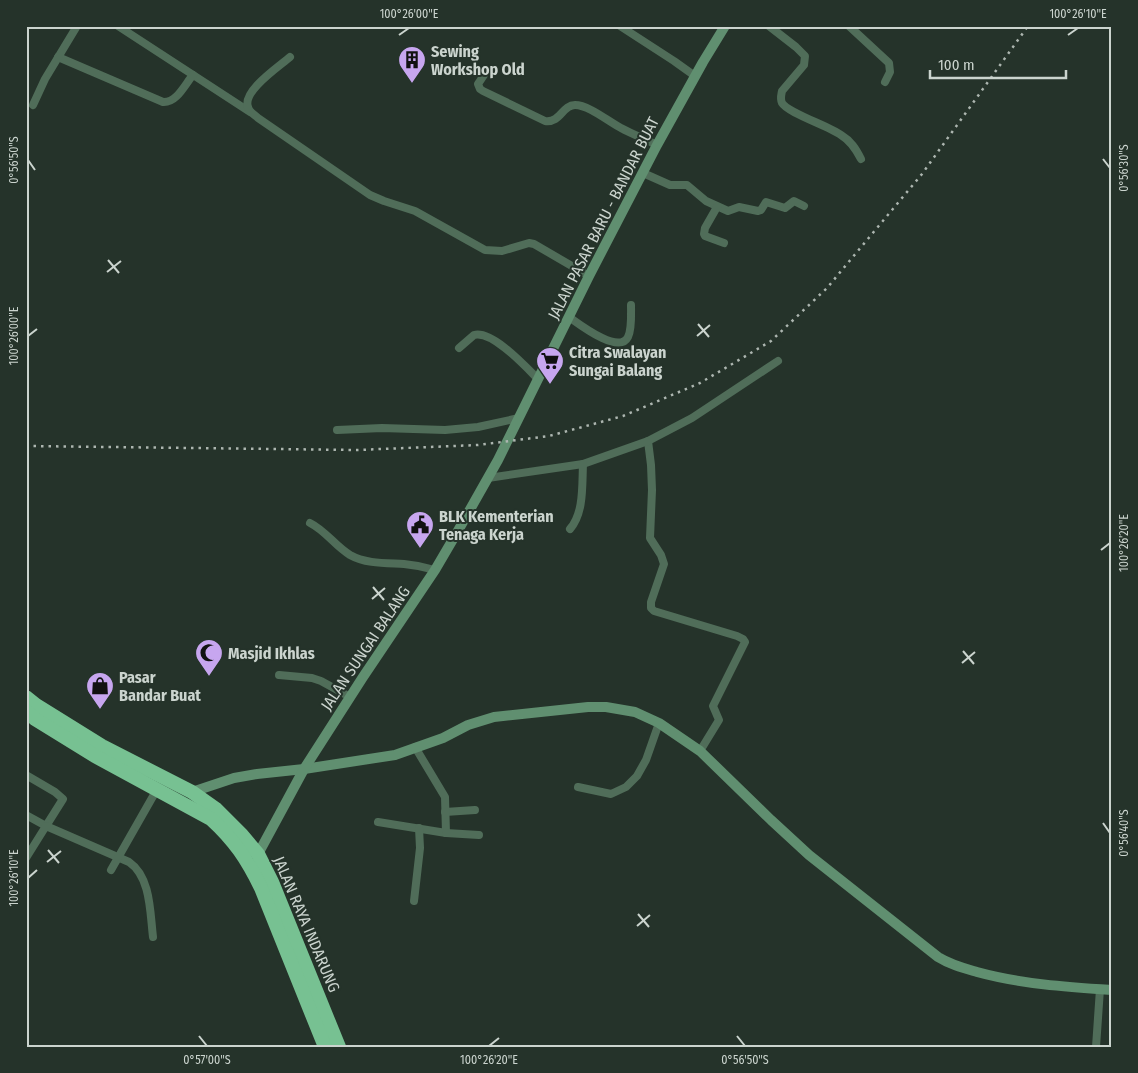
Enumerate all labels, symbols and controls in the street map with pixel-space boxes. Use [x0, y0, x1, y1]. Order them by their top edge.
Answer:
text: 100°26'00"E [380, 7, 439, 21]
text: 100°26'10"E [1049, 7, 1107, 21]
place label: Sewing Workshop Old [431, 42, 525, 79]
building icon: Sewing Workshop Old [397, 45, 427, 84]
scale bar [930, 48, 1067, 80]
text: 100 m [938, 56, 975, 74]
street label: JALAN PASAR BARU - BANDAR BUAT [544, 113, 663, 323]
text: 0°56'50"S [7, 136, 21, 184]
text: 0°56'30"S [1117, 144, 1131, 192]
text: 100°26'00"E [7, 306, 21, 365]
place label: Citra Swalayan Sungai Balang [569, 343, 666, 380]
supermarket icon: Citra Swalayan Sungai Balang [535, 346, 565, 385]
place label: BLK Kementerian Tenaga Kerja [439, 507, 554, 544]
public building icon: BLK Kementerian Tenaga Kerja [405, 510, 435, 549]
text: 100°26'20"E [1117, 514, 1131, 572]
street label: JALAN SUNGAI BALANG [317, 583, 414, 714]
mosque icon: Masjid Ikhlas [194, 638, 224, 677]
place label: Masjid Ikhlas [228, 644, 315, 663]
place label: Pasar Bandar Buat [119, 668, 201, 705]
shop icon: Pasar Bandar Buat [85, 671, 115, 710]
text: 0°56'40"S [1117, 809, 1131, 857]
text: 100°26'10"E [7, 849, 21, 907]
street label: JALAN RAYA INDARUNG [269, 853, 344, 995]
text: 0°57'00"S [183, 1053, 231, 1067]
text: 100°26'20"E [460, 1053, 518, 1067]
text: 0°56'50"S [721, 1053, 769, 1067]

